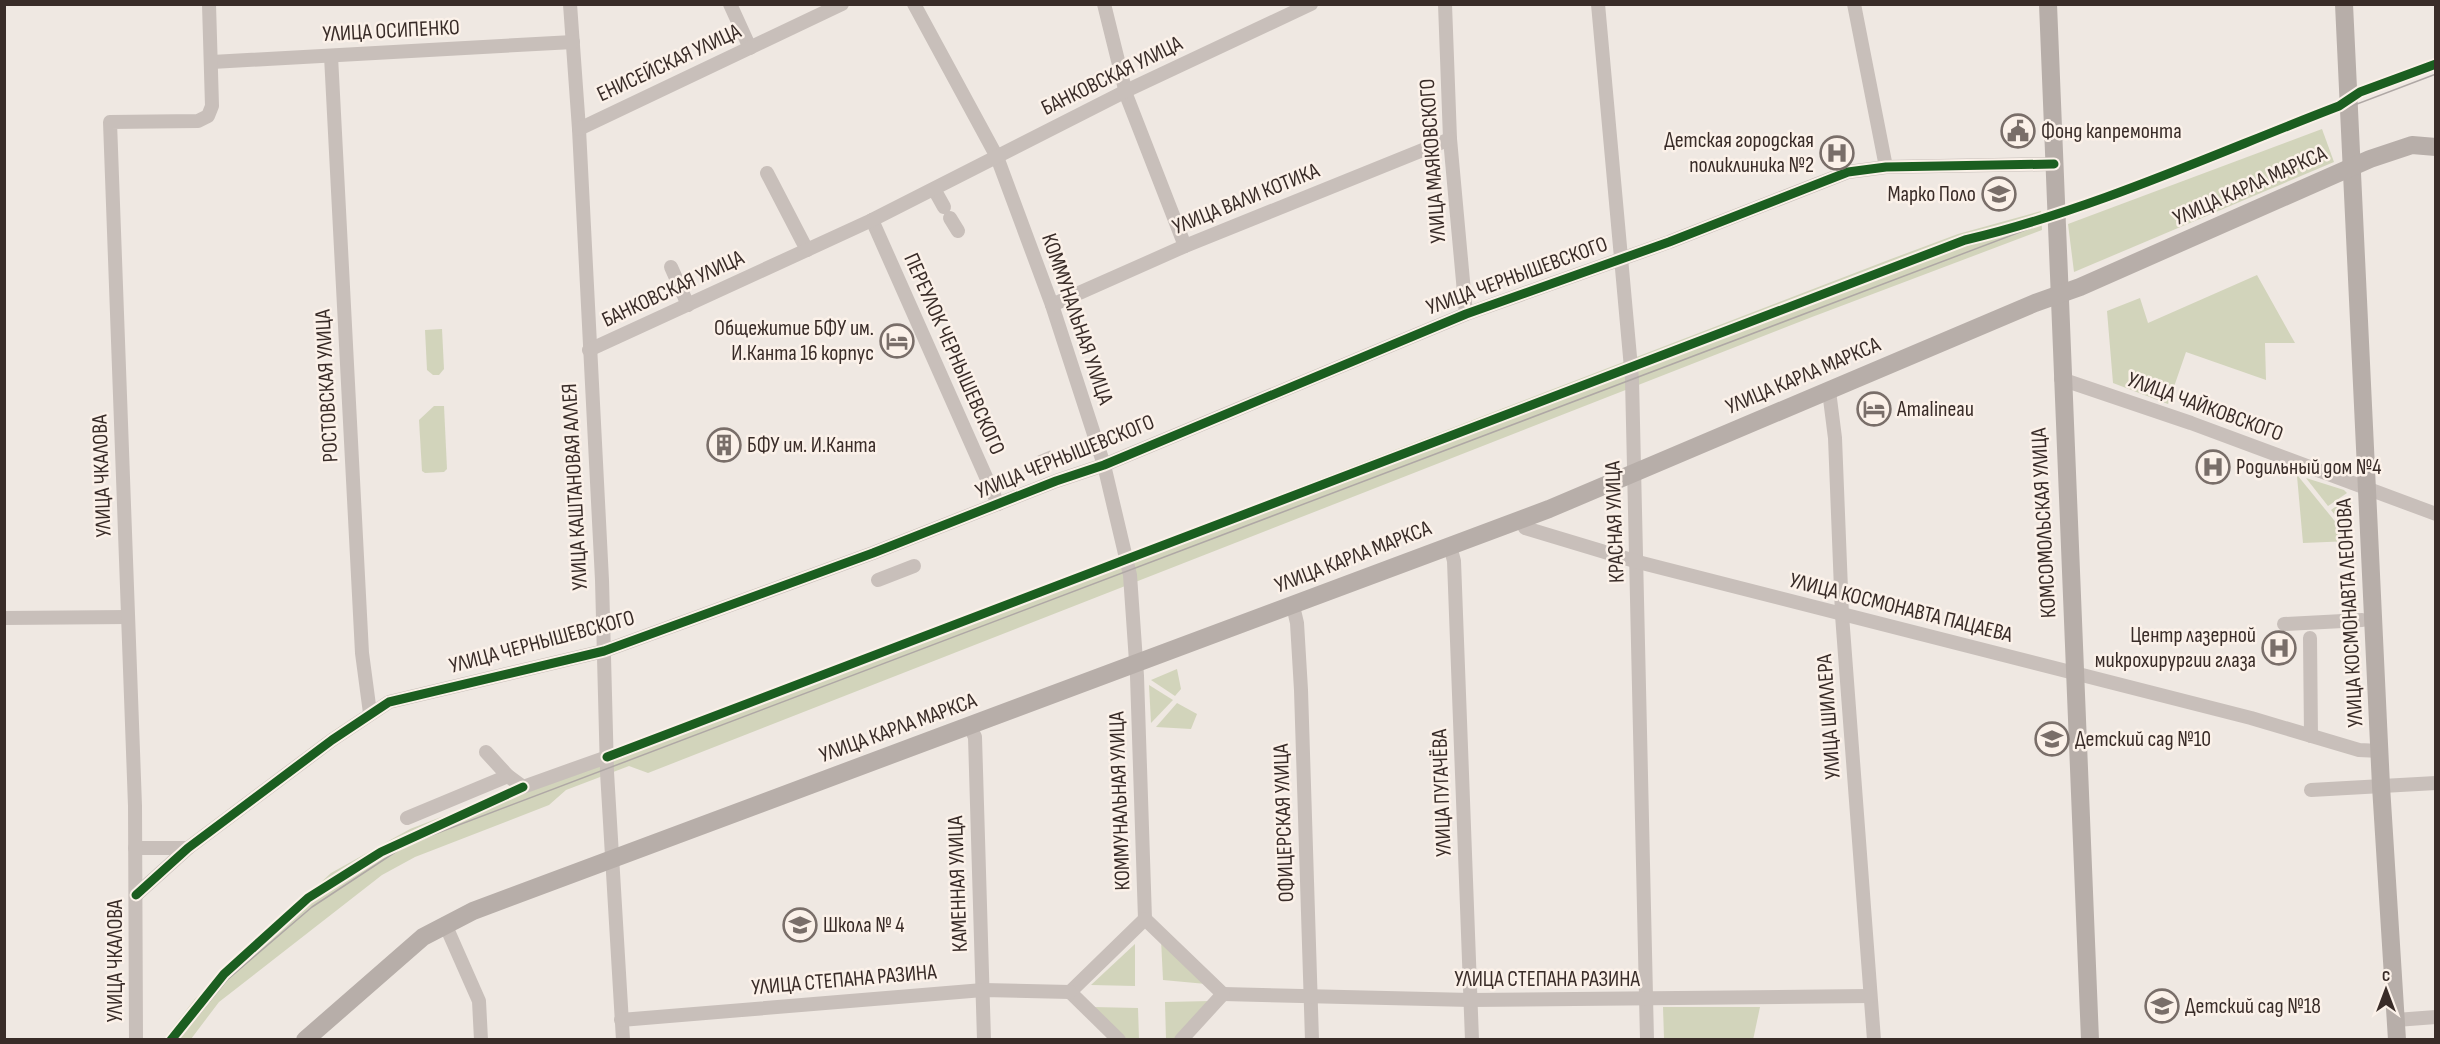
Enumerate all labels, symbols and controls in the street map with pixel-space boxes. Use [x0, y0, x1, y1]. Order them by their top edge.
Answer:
street label: УЛИЦА ОСИПЕНКО [322, 14, 460, 48]
street label: ЕНИСЕЙСКАЯ УЛИЦА [593, 18, 746, 108]
street label: БАНКОВСКАЯ УЛИЦА [1037, 30, 1187, 122]
street label: УЛИЦА МАЯКОВСКОГО [1414, 78, 1452, 244]
public building icon: Фонд капремонта [2000, 113, 2036, 149]
place label: Фонд капремонта [2041, 118, 2182, 145]
place label: Детская городская поликлиника №2 [1664, 127, 1814, 179]
hospital icon: Детская городская поликлиника №2 [1819, 135, 1855, 171]
street label: УЛИЦА КАРЛА МАРКСА [2169, 140, 2332, 232]
street label: УЛИЦА ВАЛИ КОТИКА [1169, 157, 1324, 241]
school or university icon: Марко Поло [1981, 176, 2017, 212]
place label: Марко Поло [1887, 181, 1976, 208]
street label: КОММУНАЛЬНАЯ УЛИЦА [1035, 230, 1119, 409]
street label: УЛИЦА ЧЕРНЫШЕВСКОГО [1423, 231, 1611, 321]
street label: БАНКОВСКАЯ УЛИЦА [598, 244, 749, 334]
street label: ПЕРЕУЛОК ЧЕРНЫШЕВСКОГО [897, 249, 1011, 459]
street label: РОСТОВСКАЯ УЛИЦА [309, 308, 344, 463]
place label: Общежитие БФУ им. И.Канта 16 корпус [714, 315, 874, 367]
hotel icon: Общежитие БФУ им. И.Канта 16 корпус [879, 323, 915, 359]
street label: УЛИЦА КАРЛА МАРКСА [1722, 331, 1885, 421]
street label: УЛИЦА ЧАЙКОВСКОГО [2123, 366, 2287, 448]
street label: УЛИЦА КАШТАНОВАЯ АЛЛЕЯ [556, 383, 594, 591]
hotel icon: Amalineau [1856, 391, 1892, 427]
place label: Amalineau [1896, 396, 1974, 423]
street label: УЛИЦА ЧЕРНЫШЕВСКОГО [972, 409, 1158, 505]
street label: УЛИЦА ЧКАЛОВА [86, 414, 118, 538]
building icon: БФУ им. И.Канта [706, 427, 742, 463]
street label: КОМСОМОЛЬСКАЯ УЛИЦА [2026, 427, 2062, 619]
place label: БФУ им. И.Канта [747, 432, 876, 459]
hospital icon: Родильный дом №4 [2195, 449, 2231, 485]
place label: Родильный дом №4 [2236, 454, 2382, 481]
street label: КРАСНАЯ УЛИЦА [1599, 460, 1631, 584]
street label: УЛИЦА КОСМОНАВТА ЛЕОНОВА [2330, 497, 2369, 728]
street label: УЛИЦА КАРЛА МАРКСА [1271, 515, 1436, 599]
street label: УЛИЦА КОСМОНАВТА ПАЦАЕВА [1787, 567, 2016, 649]
street label: УЛИЦА ЧЕРНЫШЕВСКОГО [446, 604, 638, 680]
place label: Центр лазерной микрохирургии глаза [2095, 622, 2256, 674]
hospital icon: Центр лазерной микрохирургии глаза [2261, 630, 2297, 666]
street label: УЛИЦА ШИЛЛЕРА [1811, 653, 1847, 781]
street label: УЛИЦА КАРЛА МАРКСА [816, 687, 981, 769]
street label: КОММУНАЛЬНАЯ УЛИЦА [1103, 710, 1137, 891]
school or university icon: Детский сад №10 [2034, 721, 2070, 757]
place label: Детский сад №10 [2075, 726, 2211, 753]
street label: УЛИЦА ПУГАЧЁВА [1426, 728, 1458, 857]
street label: ОФИЦЕРСКАЯ УЛИЦА [1268, 743, 1300, 903]
street label: КАМЕННАЯ УЛИЦА [942, 815, 974, 953]
street label: УЛИЦА ЧКАЛОВА [102, 899, 129, 1022]
school or university icon: Школа № 4 [782, 907, 818, 943]
place label: Школа № 4 [823, 912, 905, 939]
street label: УЛИЦА СТЕПАНА РАЗИНА [750, 958, 938, 1002]
north arrow [2356, 960, 2416, 1020]
street label: УЛИЦА СТЕПАНА РАЗИНА [1454, 966, 1640, 993]
text: С [2382, 967, 2390, 986]
school or university icon: Детский сад №18 [2144, 988, 2180, 1024]
place label: Детский сад №18 [2185, 993, 2321, 1020]

